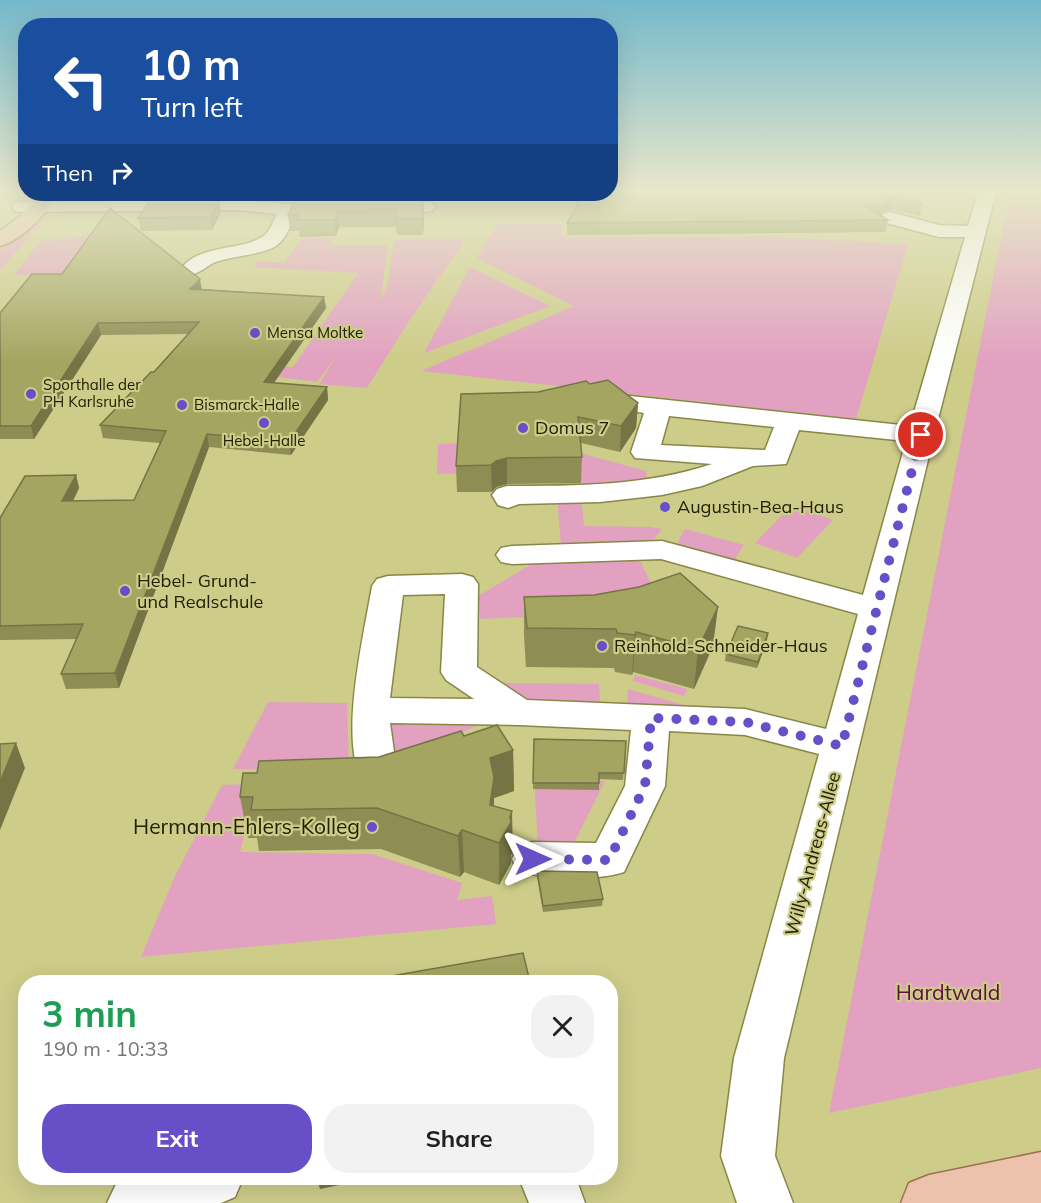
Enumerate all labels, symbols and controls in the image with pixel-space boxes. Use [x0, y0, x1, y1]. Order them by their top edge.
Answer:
text: 10 m [141, 38, 241, 91]
icon: left [42, 42, 120, 120]
text: Turn left [141, 90, 243, 124]
icon: right [105, 156, 138, 189]
text: Then [42, 159, 93, 187]
place label: Mensa Moltke [267, 323, 363, 342]
marker: Mensa Moltke [248, 326, 262, 340]
place label: Sporthalle der PH Karlsruhe [43, 375, 141, 411]
marker: Sporthalle der PH Karlsruhe [24, 387, 38, 401]
place label: Bismarck-Halle [194, 395, 300, 414]
marker: Bismarck-Halle [175, 398, 189, 412]
pin [895, 409, 946, 460]
marker: Hebel-Halle [257, 416, 271, 430]
place label: Domus 7 [535, 416, 609, 439]
icon: arrive [904, 418, 937, 451]
marker: Domus 7 [516, 421, 530, 435]
place label: Hebel-Halle [223, 431, 305, 450]
place label: Augustin-Bea-Haus [677, 495, 844, 518]
marker: Augustin-Bea-Haus [658, 500, 672, 514]
place label: Hebel- Grund- und Realschule [137, 569, 263, 613]
marker: Hebel- Grund- und Realschule [118, 584, 132, 598]
place label: Reinhold-Schneider-Haus [614, 634, 828, 657]
marker: Reinhold-Schneider-Haus [595, 639, 609, 653]
street label: Willy-Andreas-Allee [780, 769, 845, 938]
place label: Hermann-Ehlers-Kolleg [133, 813, 360, 839]
marker: Hermann-Ehlers-Kolleg [365, 820, 379, 834]
position arrow [501, 827, 565, 891]
park label: Hardtwald [896, 979, 1000, 1005]
text: 3 min [42, 991, 137, 1036]
button: close [531, 995, 594, 1058]
text: 190 m · 10:33 [42, 1036, 168, 1061]
button: Exit [42, 1104, 312, 1173]
button: Share [324, 1104, 594, 1173]

